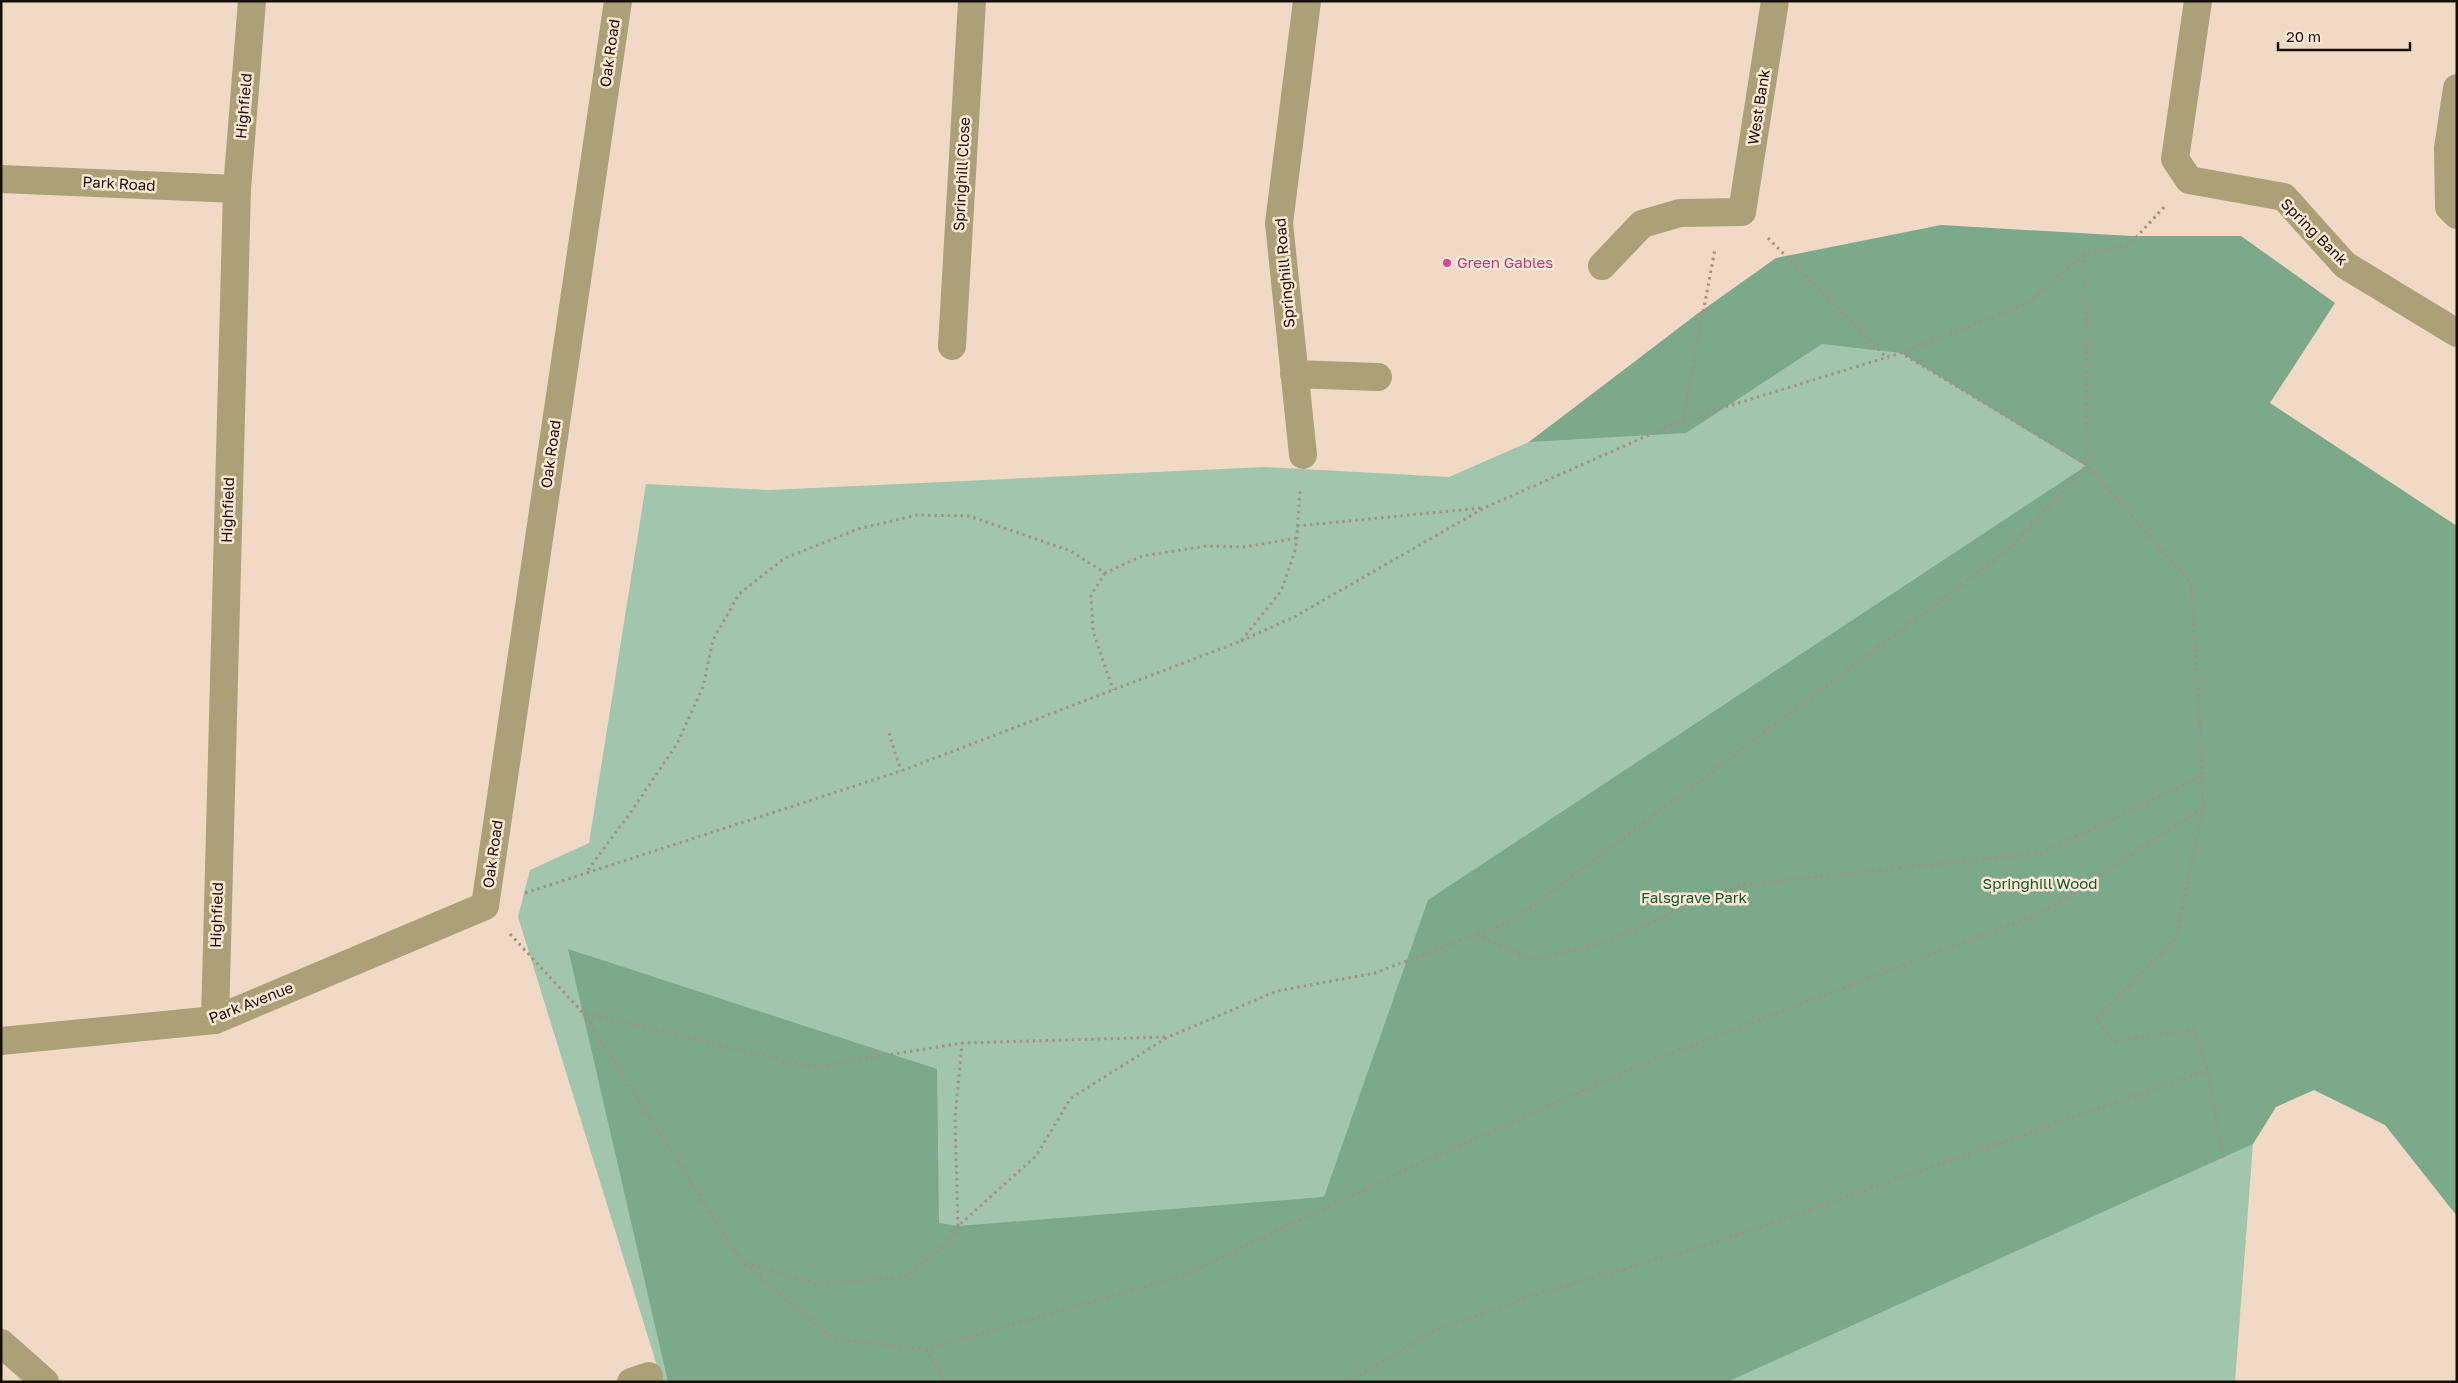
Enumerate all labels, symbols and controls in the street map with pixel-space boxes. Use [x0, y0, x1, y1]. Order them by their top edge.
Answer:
street label: Oak Road [595, 18, 623, 88]
scale bar [2278, 20, 2410, 52]
text: 20 m [2286, 27, 2321, 45]
street label: West Bank [1743, 67, 1773, 146]
street label: Highfield [231, 72, 255, 140]
street label: Springhill Close [949, 116, 973, 231]
street label: Park Road [82, 172, 156, 194]
street label: Spring Bank [2278, 194, 2352, 269]
street label: Springhill Road [1270, 217, 1298, 329]
place label: Green Gables [1457, 253, 1553, 271]
marker: Green Gables [1441, 257, 1453, 269]
street label: Oak Road [536, 419, 564, 489]
street label: Highfield [217, 477, 237, 543]
street label: Oak Road [478, 819, 506, 889]
park label: Springhill Wood [1983, 874, 2097, 892]
street label: Highfield [206, 882, 226, 948]
park label: Falsgrave Park [1641, 888, 1748, 906]
street label: Park Avenue [206, 978, 296, 1026]

